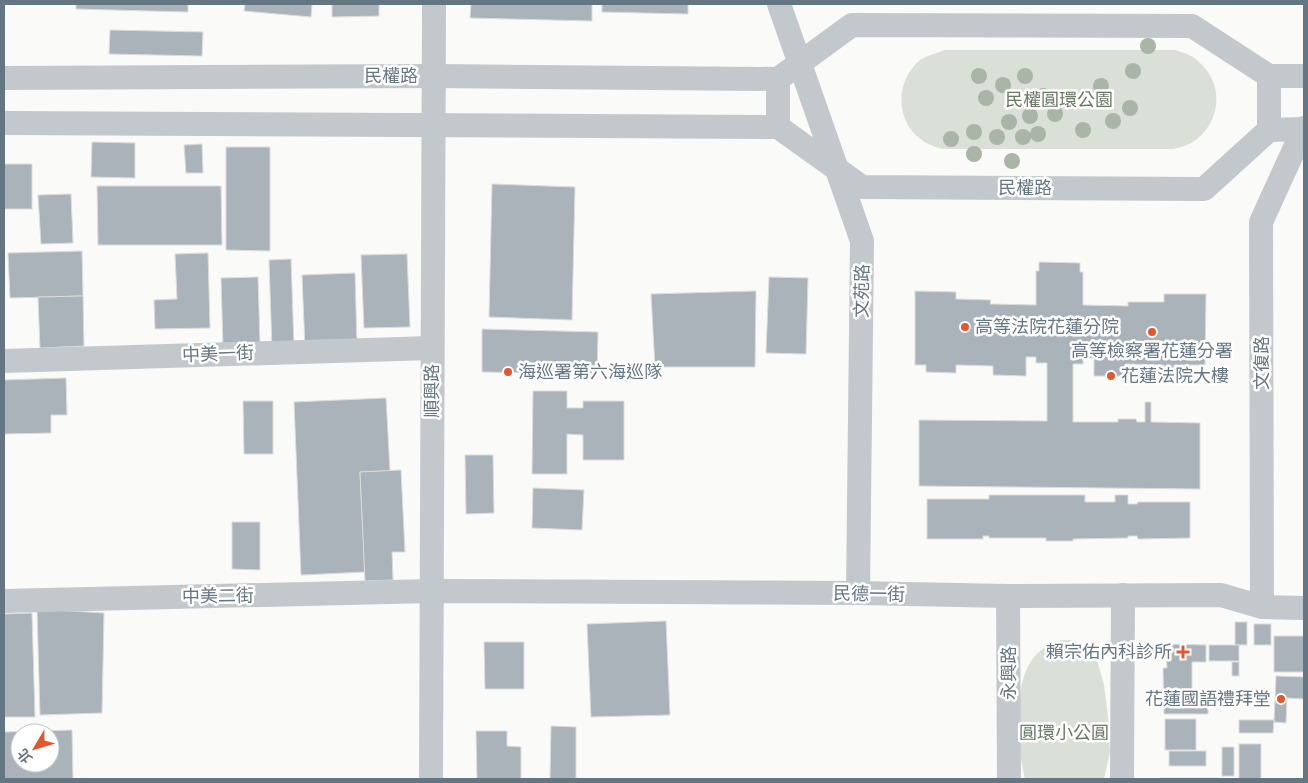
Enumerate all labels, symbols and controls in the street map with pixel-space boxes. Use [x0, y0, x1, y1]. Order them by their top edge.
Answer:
street label: 民權路 [364, 63, 418, 88]
park label: 民權圓環公園 [1005, 87, 1113, 112]
street label: 民權路 [998, 175, 1052, 200]
street label: 文苑路 [849, 264, 874, 318]
place label: 高等法院花蓮分院 [975, 314, 1119, 339]
marker: 高等法院花蓮分院 [959, 321, 971, 333]
marker: 高等檢察署花蓮分署 [1146, 326, 1158, 338]
street label: 文復路 [1249, 336, 1274, 390]
place label: 高等檢察署花蓮分署 [1071, 338, 1233, 363]
street label: 中美一街 [182, 340, 254, 367]
place label: 海巡署第六海巡隊 [518, 359, 662, 384]
place label: 花蓮法院大樓 [1121, 363, 1229, 388]
street label: 順興路 [419, 364, 444, 418]
marker: 海巡署第六海巡隊 [502, 366, 514, 378]
marker: 花蓮法院大樓 [1105, 370, 1117, 382]
street label: 民德一街 [833, 580, 905, 607]
street label: 中美二街 [182, 582, 254, 609]
place label: 賴宗佑內科診所 [1046, 639, 1172, 664]
marker: 賴宗佑內科診所 [1176, 645, 1190, 659]
street label: 永興路 [996, 646, 1021, 700]
place label: 花蓮國語禮拜堂 [1145, 686, 1271, 711]
marker: 花蓮國語禮拜堂 [1275, 693, 1287, 705]
park label: 圓環小公圓 [1019, 720, 1109, 745]
north arrow [10, 723, 60, 773]
text: 北 [13, 744, 37, 768]

